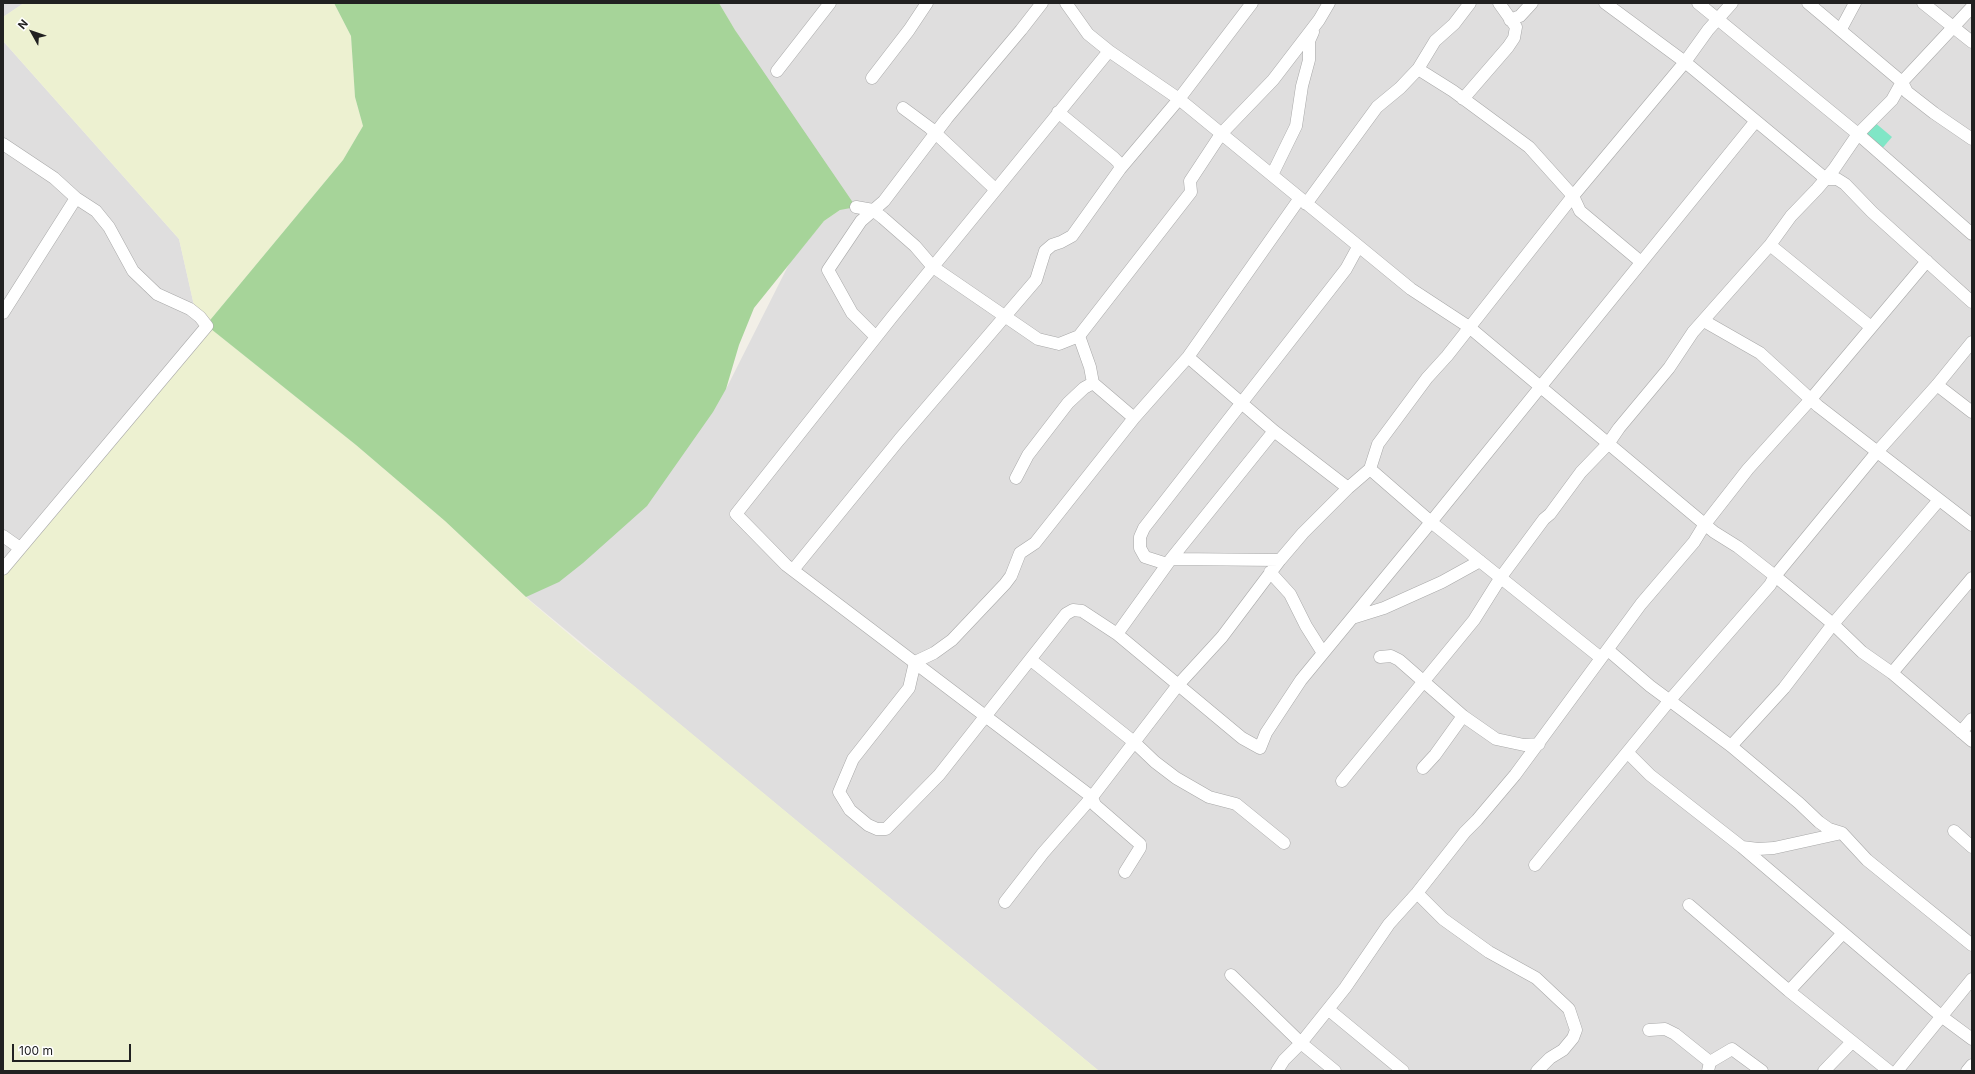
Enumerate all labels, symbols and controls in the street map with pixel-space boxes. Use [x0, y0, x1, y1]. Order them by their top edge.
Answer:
north arrow [12, 12, 52, 52]
text: N [15, 17, 31, 32]
scale bar [14, 1036, 133, 1062]
text: 100 m [19, 1043, 53, 1058]

